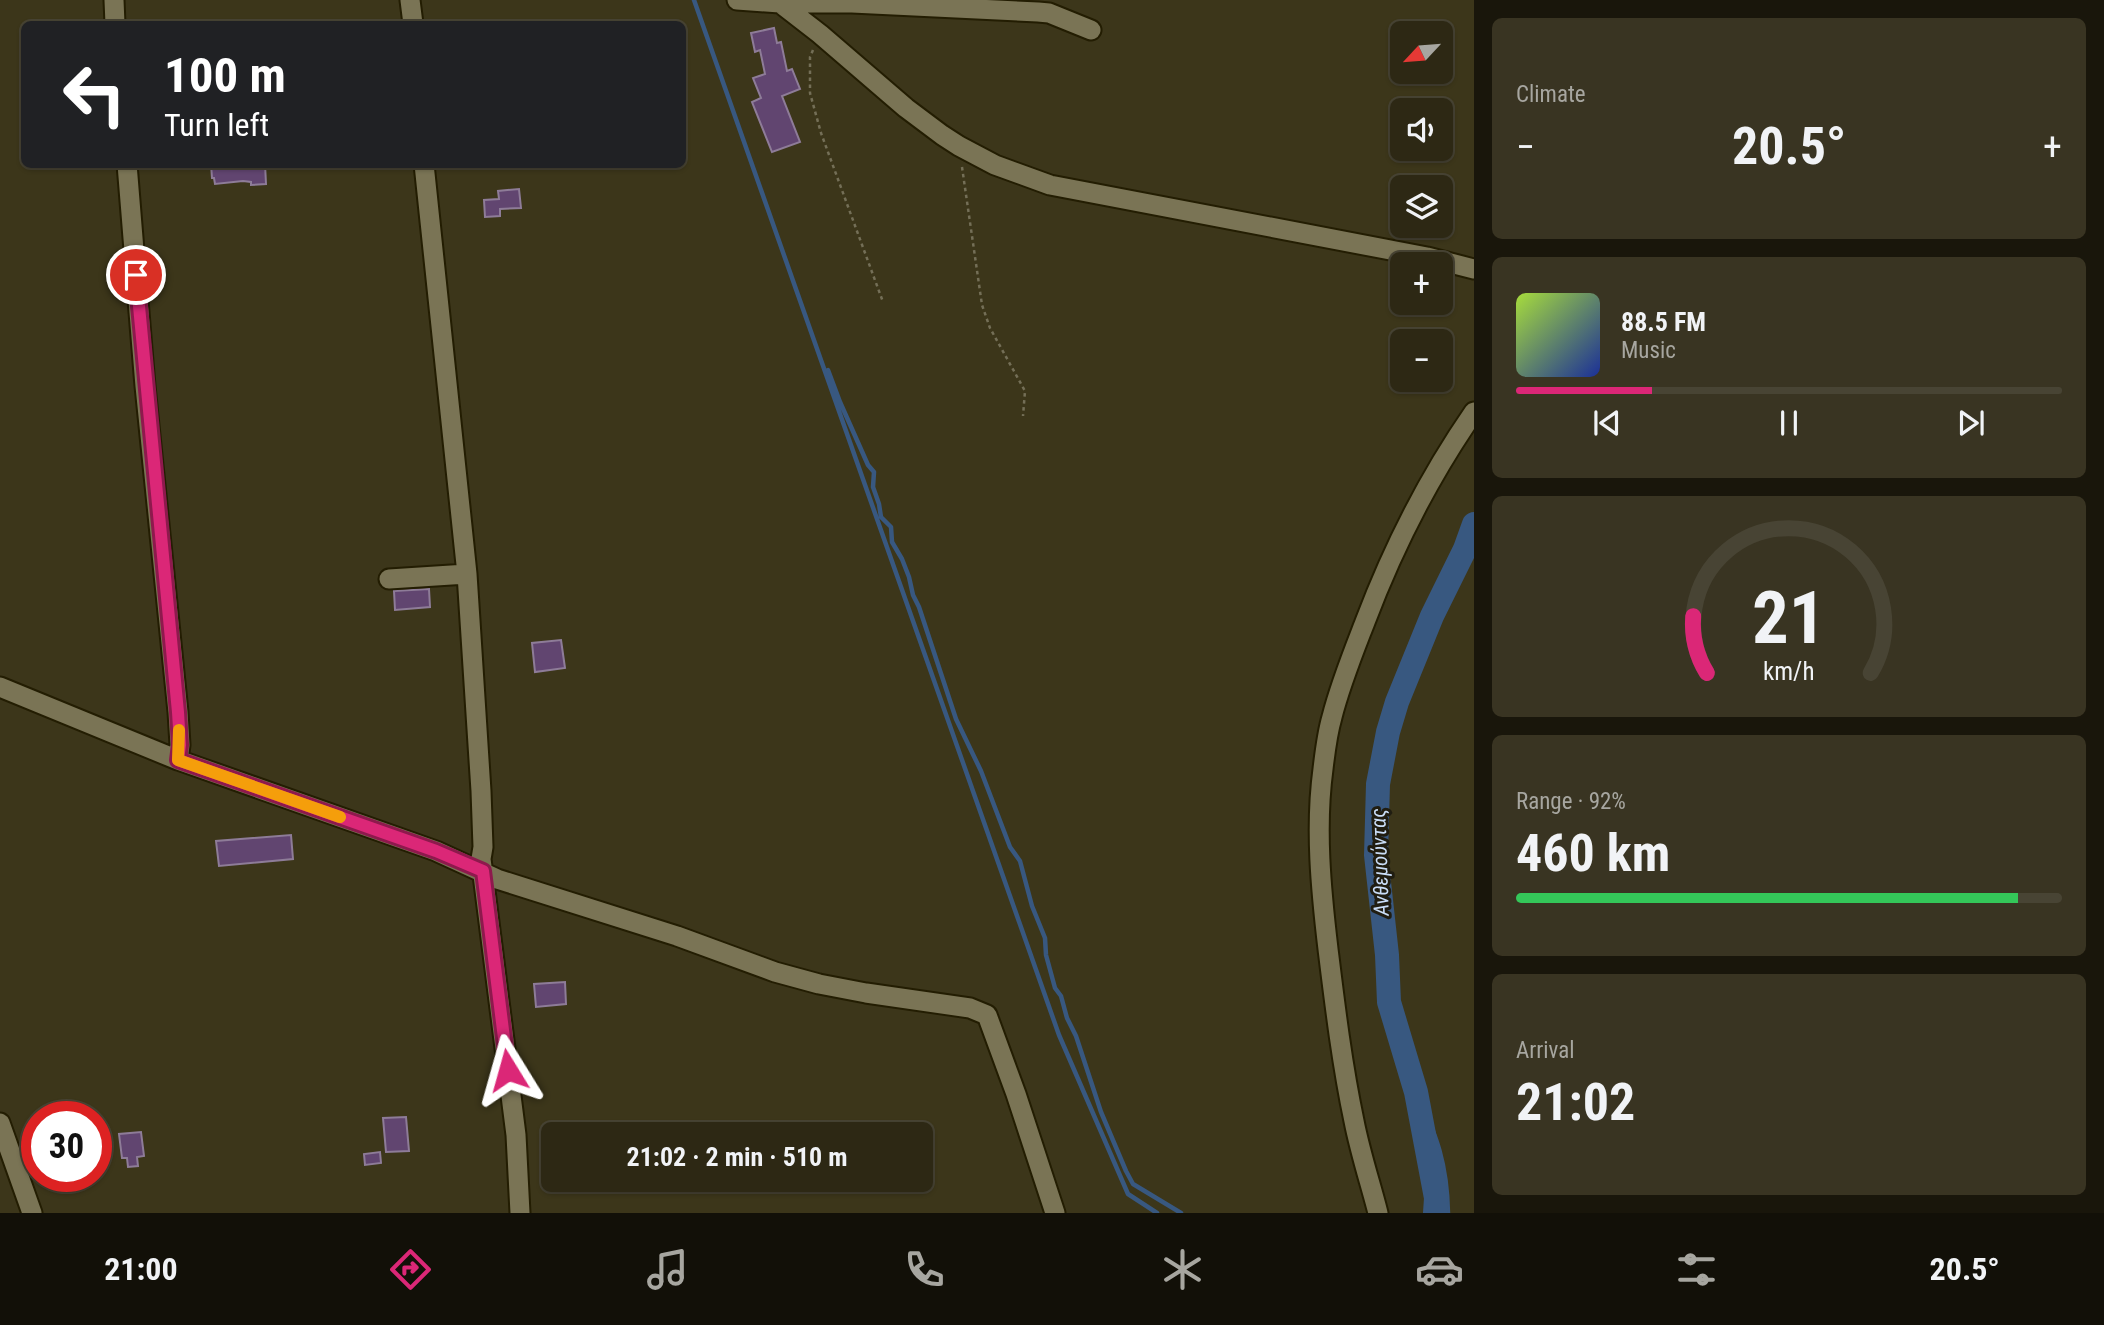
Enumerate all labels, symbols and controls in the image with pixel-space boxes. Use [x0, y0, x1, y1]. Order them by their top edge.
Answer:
north arrow [1390, 21, 1452, 84]
map controls [1390, 21, 1453, 392]
text: 100 m [164, 47, 286, 104]
icon: left [49, 49, 140, 140]
text: Climate [1516, 81, 1586, 108]
button: sound [1390, 98, 1453, 161]
text: Turn left [164, 106, 269, 144]
text: 20.5° [1732, 116, 1846, 177]
text: − [1516, 125, 1535, 169]
text: + [2043, 125, 2062, 169]
button: layers [1390, 175, 1453, 238]
pin [106, 245, 166, 305]
button: + [1390, 252, 1453, 315]
icon: arrive [117, 256, 155, 294]
text: 88.5 FM [1621, 307, 1706, 337]
button: − [1390, 329, 1453, 392]
text: Music [1621, 337, 1676, 364]
icon: previous [1588, 404, 1626, 442]
icon: pause [1770, 404, 1808, 442]
icon: next [1952, 404, 1990, 442]
text: 21 [1752, 575, 1826, 661]
text: km/h [1763, 656, 1815, 685]
text: Range · 92% [1516, 788, 1626, 815]
water label: Ανθεμούντας [1366, 808, 1394, 917]
text: 460 km [1516, 823, 1670, 884]
position arrow [471, 1033, 545, 1107]
text: Arrival [1516, 1037, 1575, 1064]
text: 21:02 [1516, 1072, 1635, 1133]
speed limit sign: 30 [21, 1101, 112, 1192]
text: 21:02 · 2 min · 510 m [627, 1142, 847, 1172]
icon: directions [386, 1245, 435, 1294]
icon: music [643, 1245, 692, 1294]
icon: phone [900, 1245, 949, 1294]
icon: climate [1158, 1245, 1207, 1294]
icon: car [1415, 1245, 1464, 1294]
icon: filters [1672, 1245, 1721, 1294]
text: 21:00 [104, 1250, 178, 1288]
text: 20.5° [1930, 1250, 2000, 1288]

